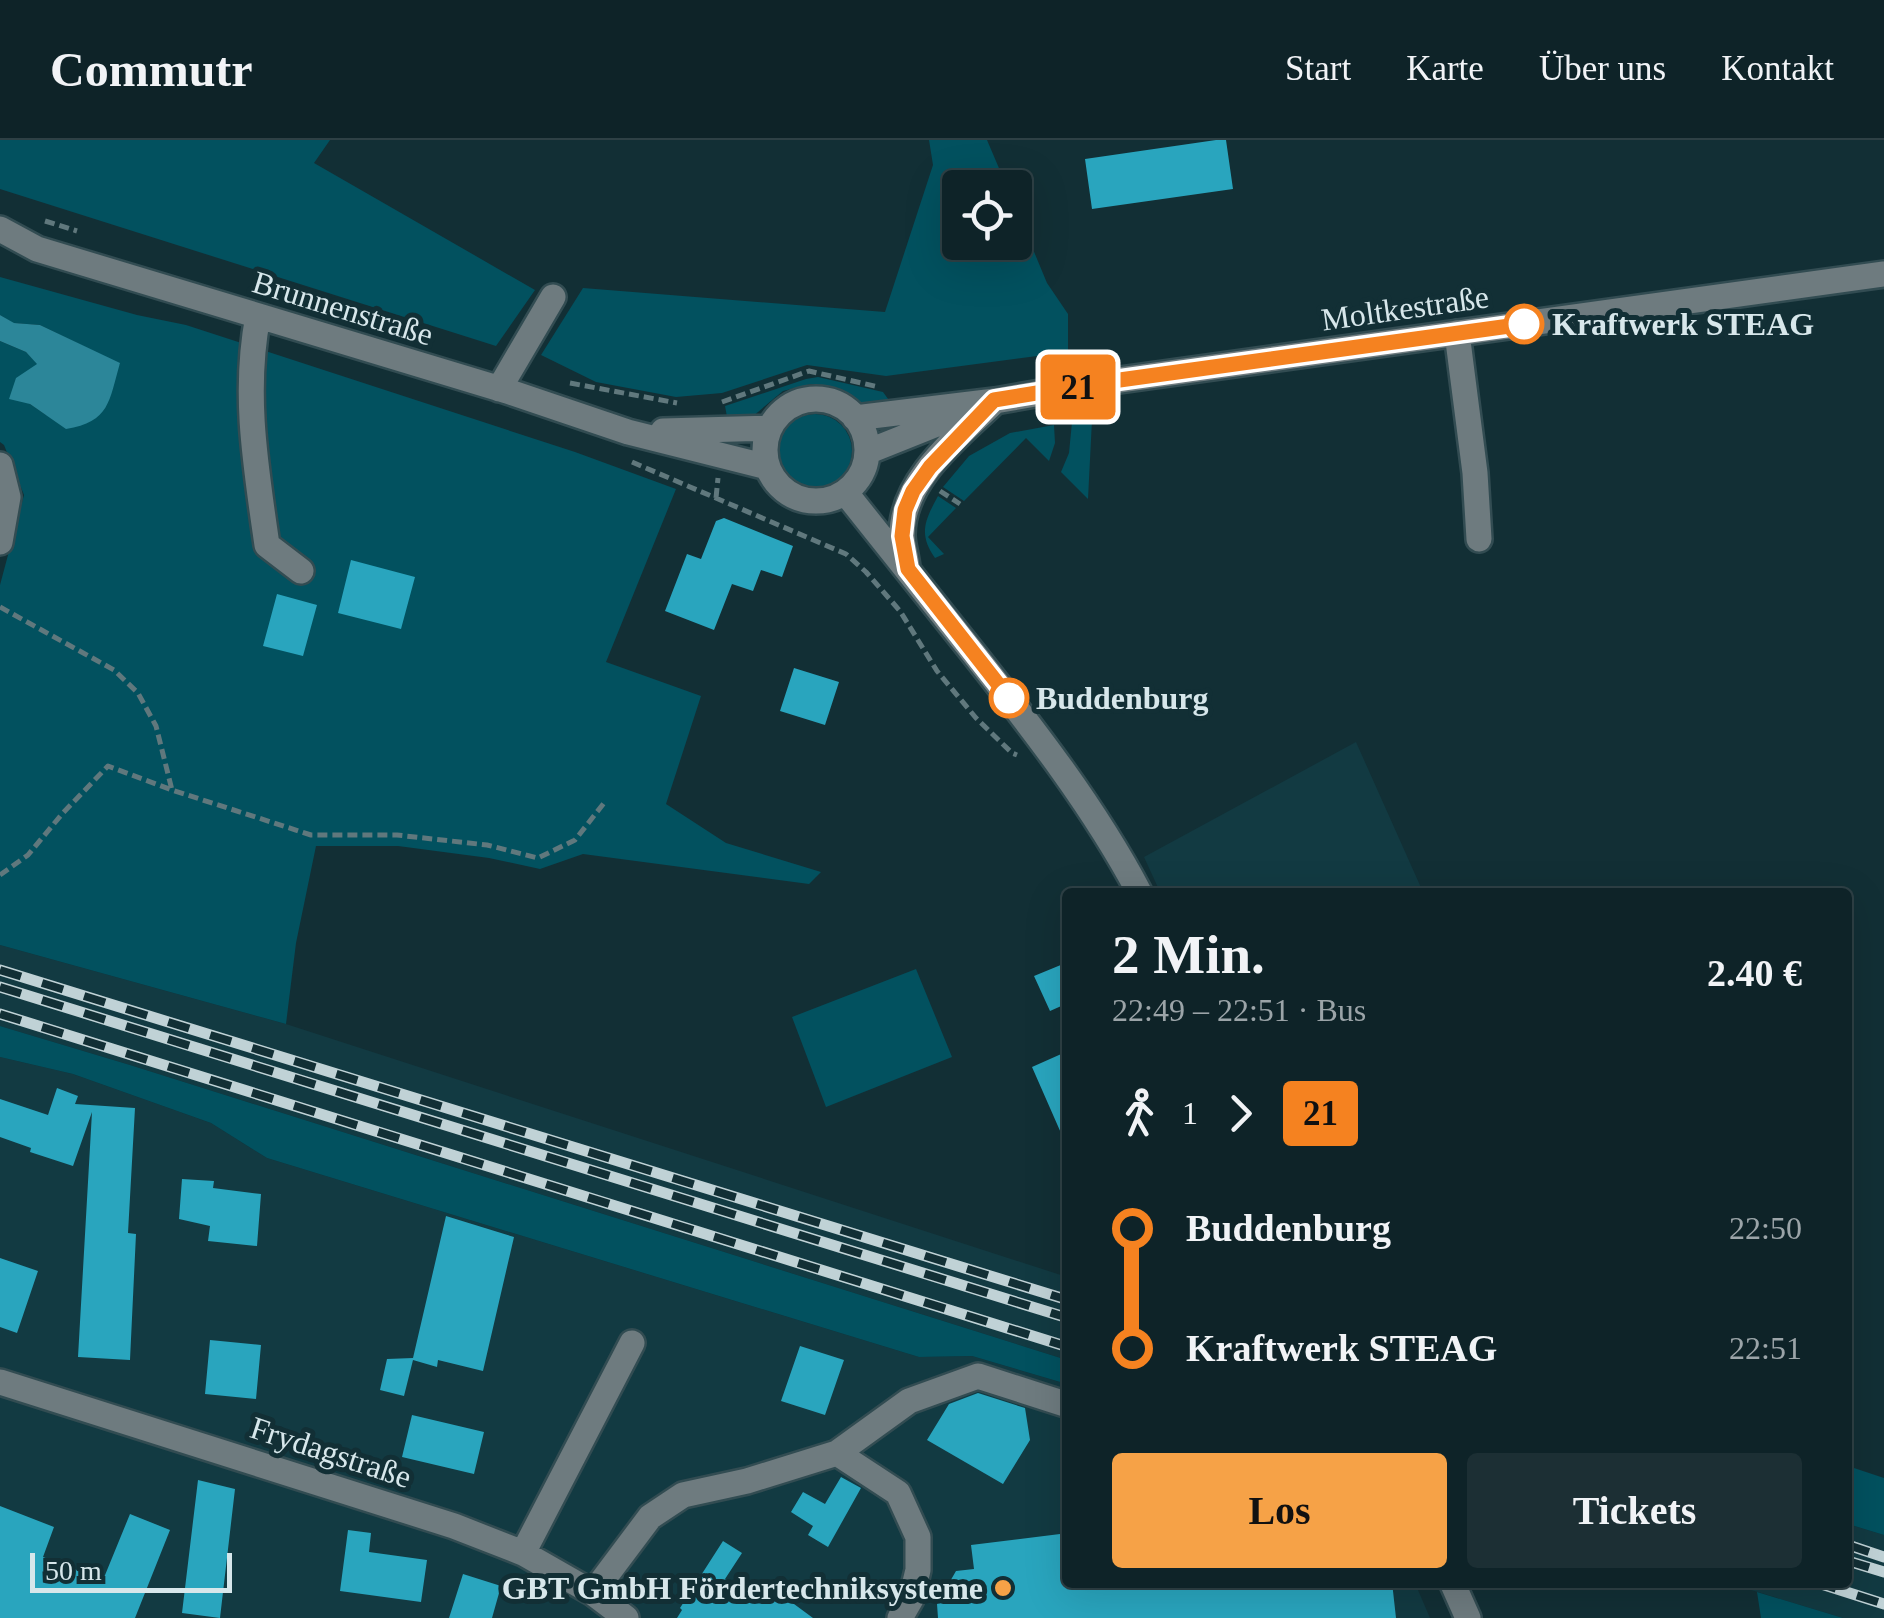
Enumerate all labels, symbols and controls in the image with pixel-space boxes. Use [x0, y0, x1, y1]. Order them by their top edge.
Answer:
text: Commutr [50, 43, 253, 96]
text: Start [1285, 49, 1351, 88]
text: Karte [1406, 49, 1484, 88]
text: Über uns [1539, 49, 1666, 88]
text: Kontakt [1721, 49, 1834, 88]
map controls [942, 170, 1032, 260]
button: locate [942, 170, 1032, 260]
street label: Brunnenstraße [249, 264, 437, 352]
street label: Moltkestraße [1319, 278, 1491, 338]
marker: Kraftwerk STEAG [1505, 305, 1543, 343]
place label: Kraftwerk STEAG [1552, 306, 1814, 342]
line badge: 21 [1033, 354, 1123, 420]
text: 21 [1061, 368, 1096, 407]
marker: Buddenburg [990, 679, 1028, 717]
place label: Buddenburg [1036, 680, 1209, 716]
text: 2 Min. [1112, 924, 1265, 985]
text: 2.40 € [1707, 952, 1802, 994]
text: 22:49 – 22:51 · Bus [1112, 992, 1366, 1028]
icon: walk [1112, 1086, 1167, 1141]
icon: forward [1213, 1086, 1268, 1141]
text: 21 [1303, 1094, 1338, 1133]
text: 1 [1182, 1095, 1198, 1131]
text: Buddenburg [1186, 1207, 1391, 1249]
text: 22:50 [1729, 1210, 1802, 1246]
text: Kraftwerk STEAG [1186, 1327, 1497, 1369]
text: 22:51 [1729, 1330, 1802, 1366]
street label: Frydagstraße [246, 1409, 416, 1495]
button: Los [1112, 1453, 1447, 1568]
button: Tickets [1467, 1453, 1802, 1568]
scale bar [30, 1548, 232, 1592]
text: 50 m [45, 1555, 102, 1586]
place label: GBT GmbH Fördertechniksysteme [502, 1570, 983, 1606]
marker: GBT GmbH Fördertechniksysteme [992, 1577, 1014, 1599]

